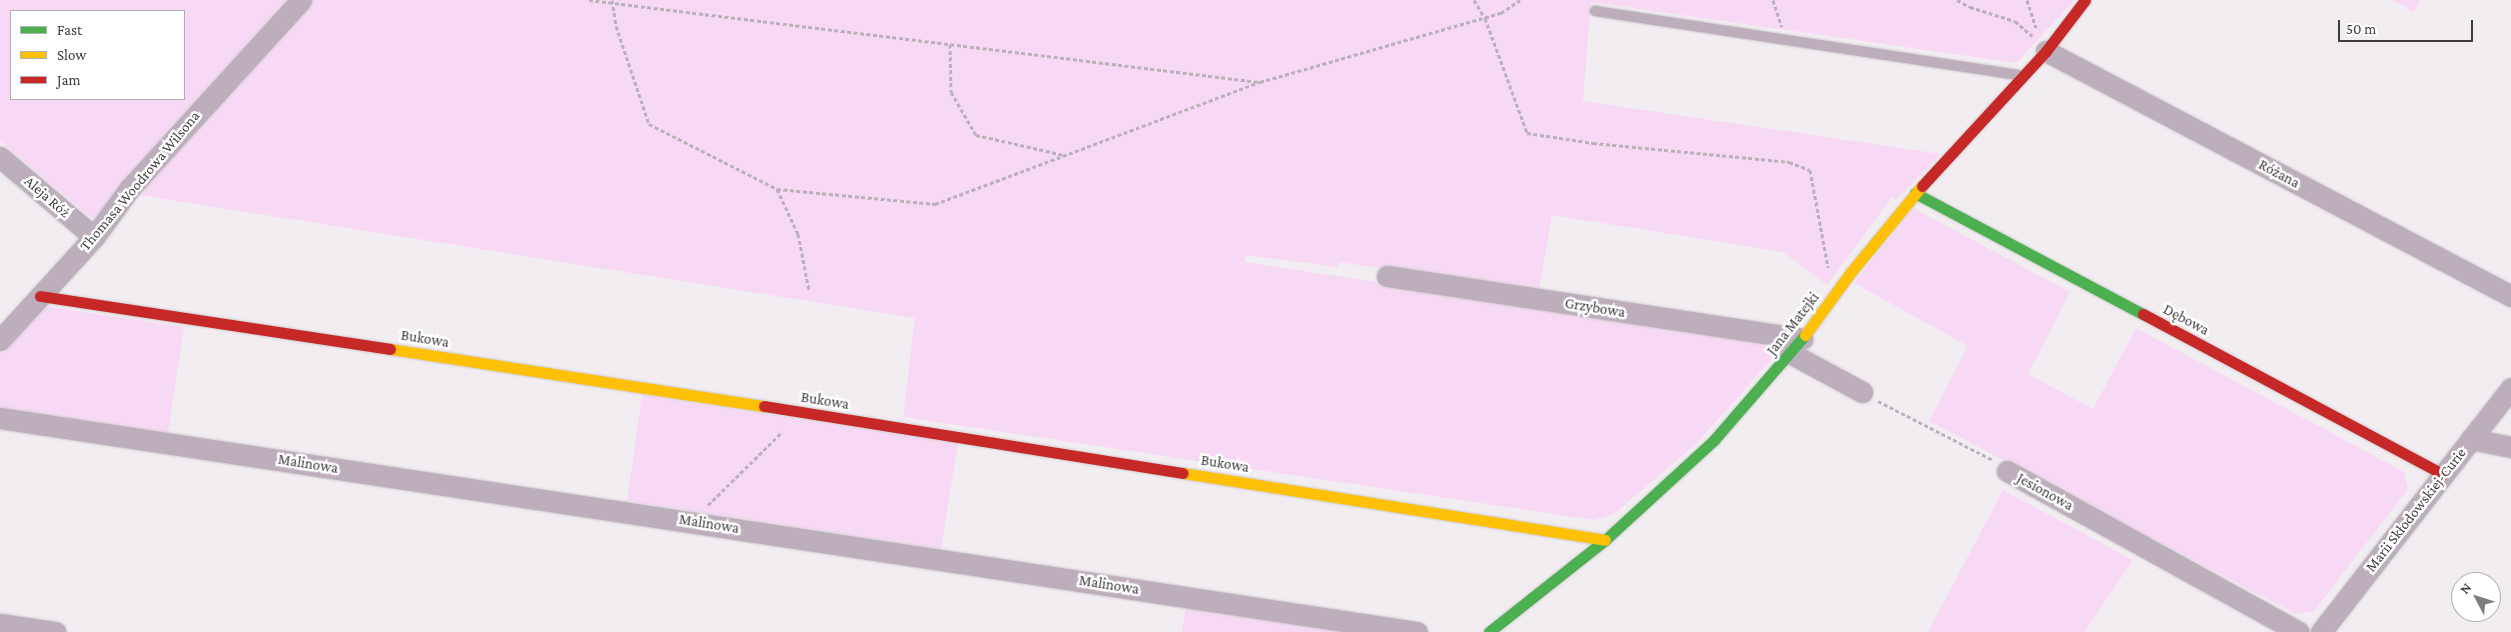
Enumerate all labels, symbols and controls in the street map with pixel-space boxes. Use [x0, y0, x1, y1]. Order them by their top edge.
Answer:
legend [10, 10, 185, 100]
scale bar [2341, 10, 2476, 42]
text: 50 m [2346, 21, 2376, 37]
text: Fast [57, 22, 82, 38]
text: Slow [57, 47, 86, 63]
text: Jam [57, 72, 80, 88]
street label: Thomasa Woodrowa Wilsona [76, 107, 204, 255]
street label: Różana [2255, 156, 2303, 192]
street label: Aleja Róż [21, 172, 73, 222]
street label: Jana Matejki [1763, 289, 1823, 359]
street label: Grzybowa [1564, 294, 1626, 322]
street label: Dębowa [2160, 300, 2212, 340]
street label: Bukowa [400, 326, 450, 352]
street label: Bukowa [800, 388, 850, 414]
street label: Marii Skłodowskiej-Curie [2362, 444, 2470, 576]
street label: Malinowa [277, 450, 339, 478]
street label: Bukowa [1200, 451, 1250, 477]
street label: Jesionowa [2014, 469, 2076, 515]
street label: Malinowa [678, 510, 740, 538]
street label: Malinowa [1078, 571, 1140, 599]
north arrow [2451, 572, 2501, 622]
text: N [2456, 579, 2474, 597]

